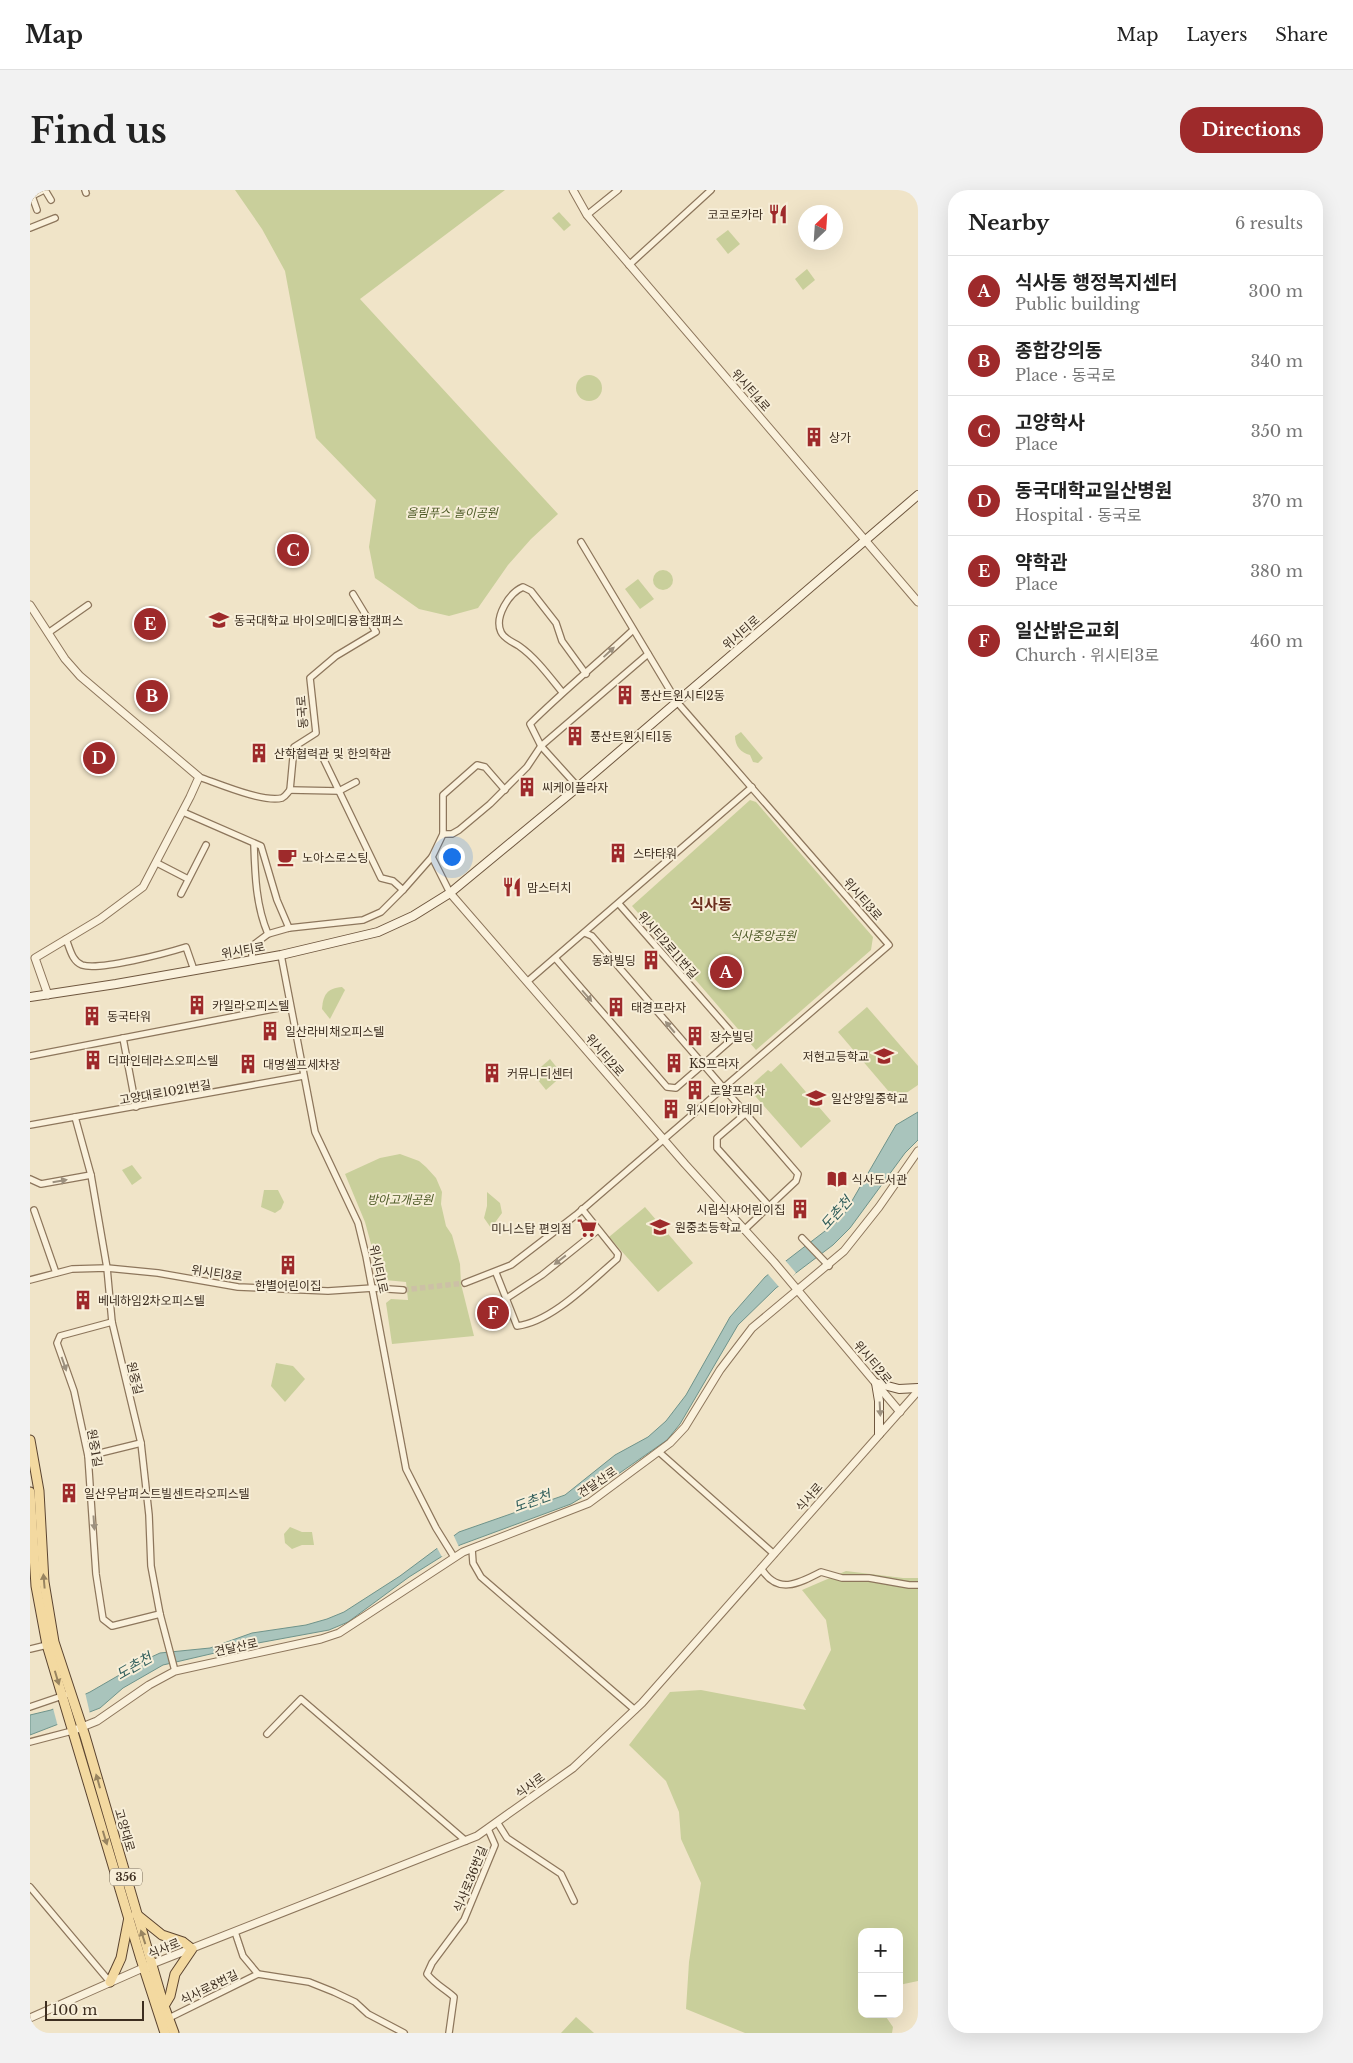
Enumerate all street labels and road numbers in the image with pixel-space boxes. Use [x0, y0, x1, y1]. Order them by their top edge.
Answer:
street label: 위시티4로 [729, 366, 773, 414]
street label: 위시티로 [719, 612, 763, 652]
street label: 동국로 [293, 695, 311, 729]
street label: 위시티3로 [840, 875, 886, 923]
street label: 위시티2로11번길 [635, 908, 701, 982]
street label: 위시티로 [220, 939, 266, 961]
street label: 위시티2로 [582, 1031, 628, 1079]
street label: 고양대로1021번길 [118, 1077, 212, 1107]
street label: 위시티1로 [367, 1243, 391, 1295]
street label: 위시티3로 [190, 1262, 244, 1284]
street label: 위시티2로 [851, 1337, 895, 1387]
street label: 원중길 [124, 1360, 146, 1396]
street label: 원중1길 [84, 1428, 106, 1468]
street label: 견달산로 [574, 1463, 620, 1501]
street label: 식사로 [792, 1480, 826, 1514]
street label: 견달산로 [213, 1635, 259, 1659]
street label: 식사로 [512, 1769, 548, 1801]
street label: 고양대로 [112, 1807, 138, 1853]
street label: 식사로36번길 [450, 1844, 490, 1914]
road number: 356 [110, 1868, 142, 1885]
street label: 식사로 [146, 1935, 182, 1961]
street label: 식사로8번길 [178, 1967, 240, 2007]

